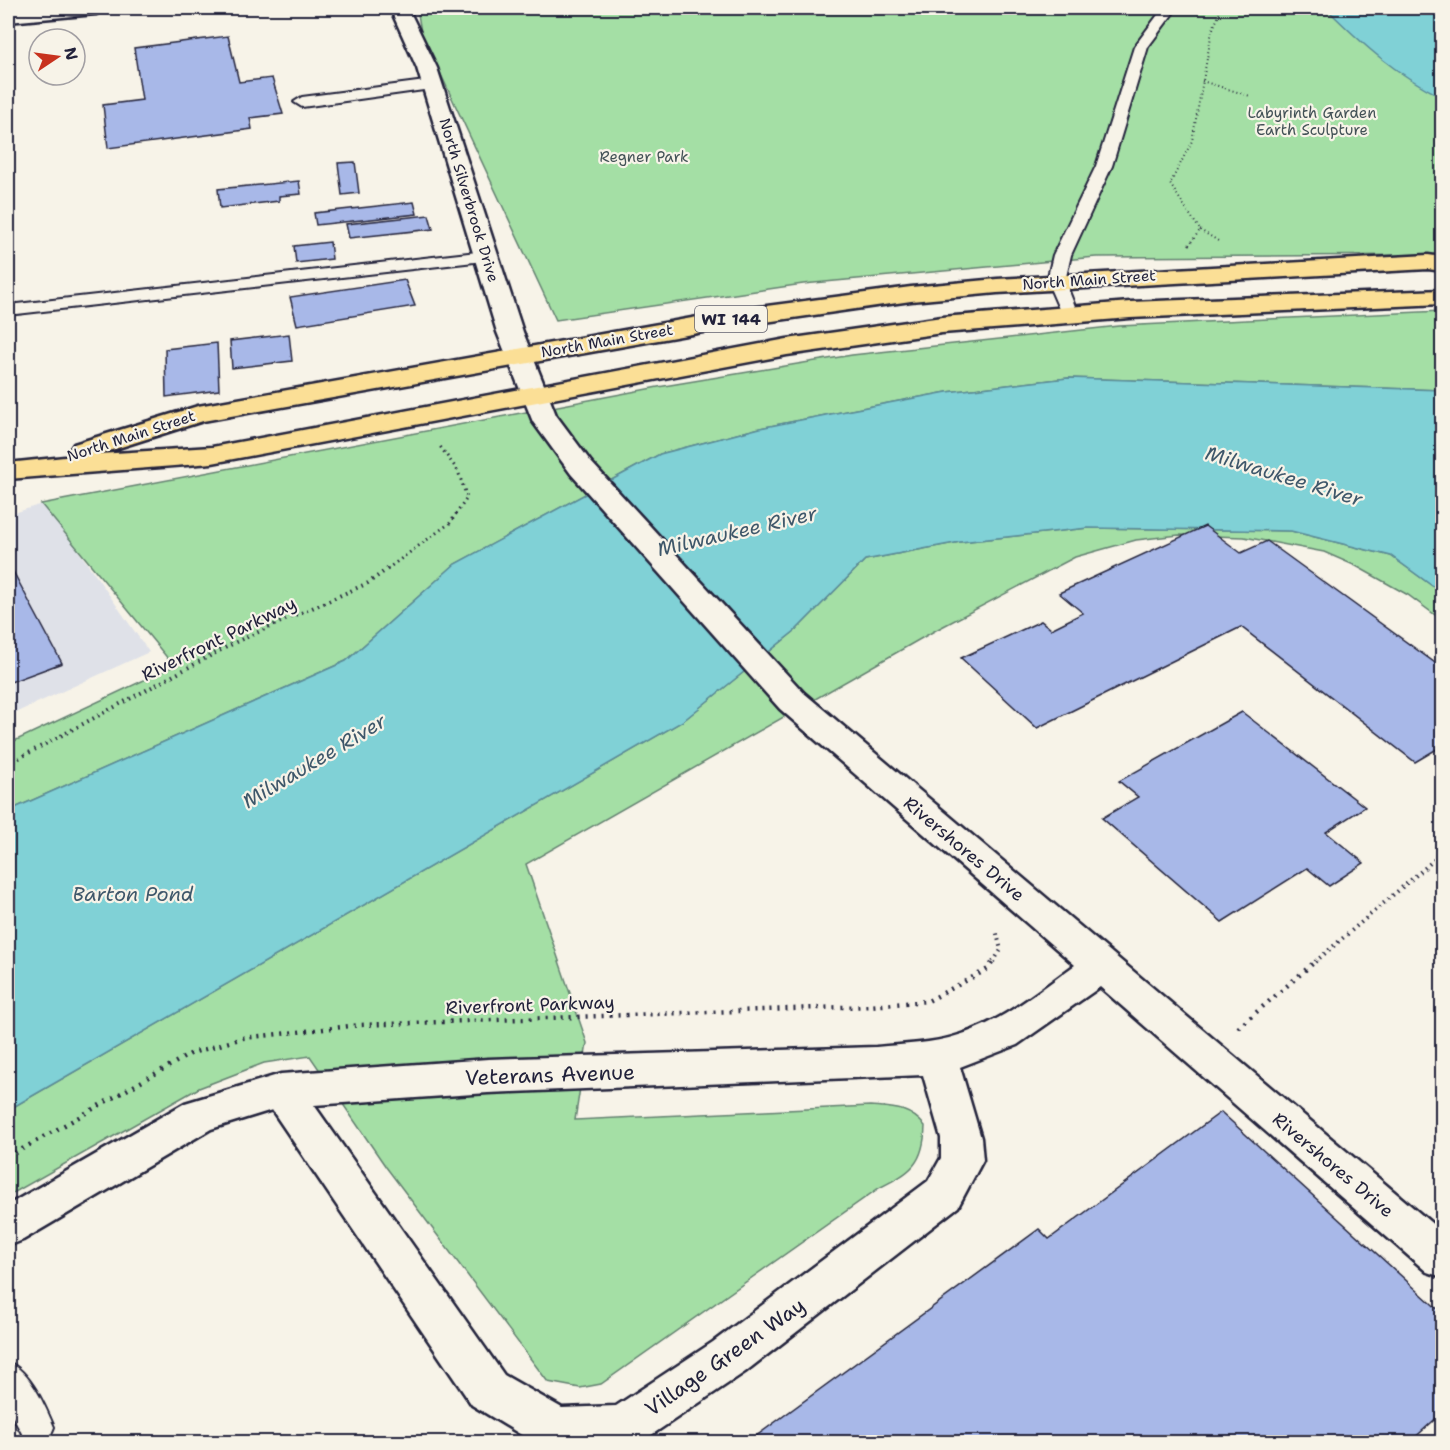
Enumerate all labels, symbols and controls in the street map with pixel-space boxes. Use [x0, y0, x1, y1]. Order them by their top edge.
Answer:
north arrow [27, 27, 87, 87]
text: N [59, 45, 83, 62]
park label: Labyrinth Garden Earth Sculpture [1248, 103, 1376, 140]
street label: North Silverbrook Drive [435, 116, 503, 284]
park label: Regner Park [599, 147, 689, 167]
street label: North Main Street [1022, 265, 1156, 295]
road number: WI 144 [695, 306, 767, 332]
street label: North Main Street [539, 320, 675, 362]
street label: North Main Street [64, 406, 198, 466]
water label: Milwaukee River [1202, 440, 1366, 512]
water label: Milwaukee River [655, 500, 820, 562]
street label: Riverfront Parkway [138, 591, 300, 687]
water label: Milwaukee River [237, 708, 391, 814]
street label: Rivershores Drive [898, 791, 1030, 907]
water label: Barton Pond [72, 881, 194, 907]
street label: Riverfront Parkway [445, 990, 615, 1020]
street label: Veterans Avenue [465, 1058, 635, 1092]
street label: Rivershores Drive [1267, 1107, 1399, 1223]
street label: Village Green Way [639, 1291, 811, 1423]

